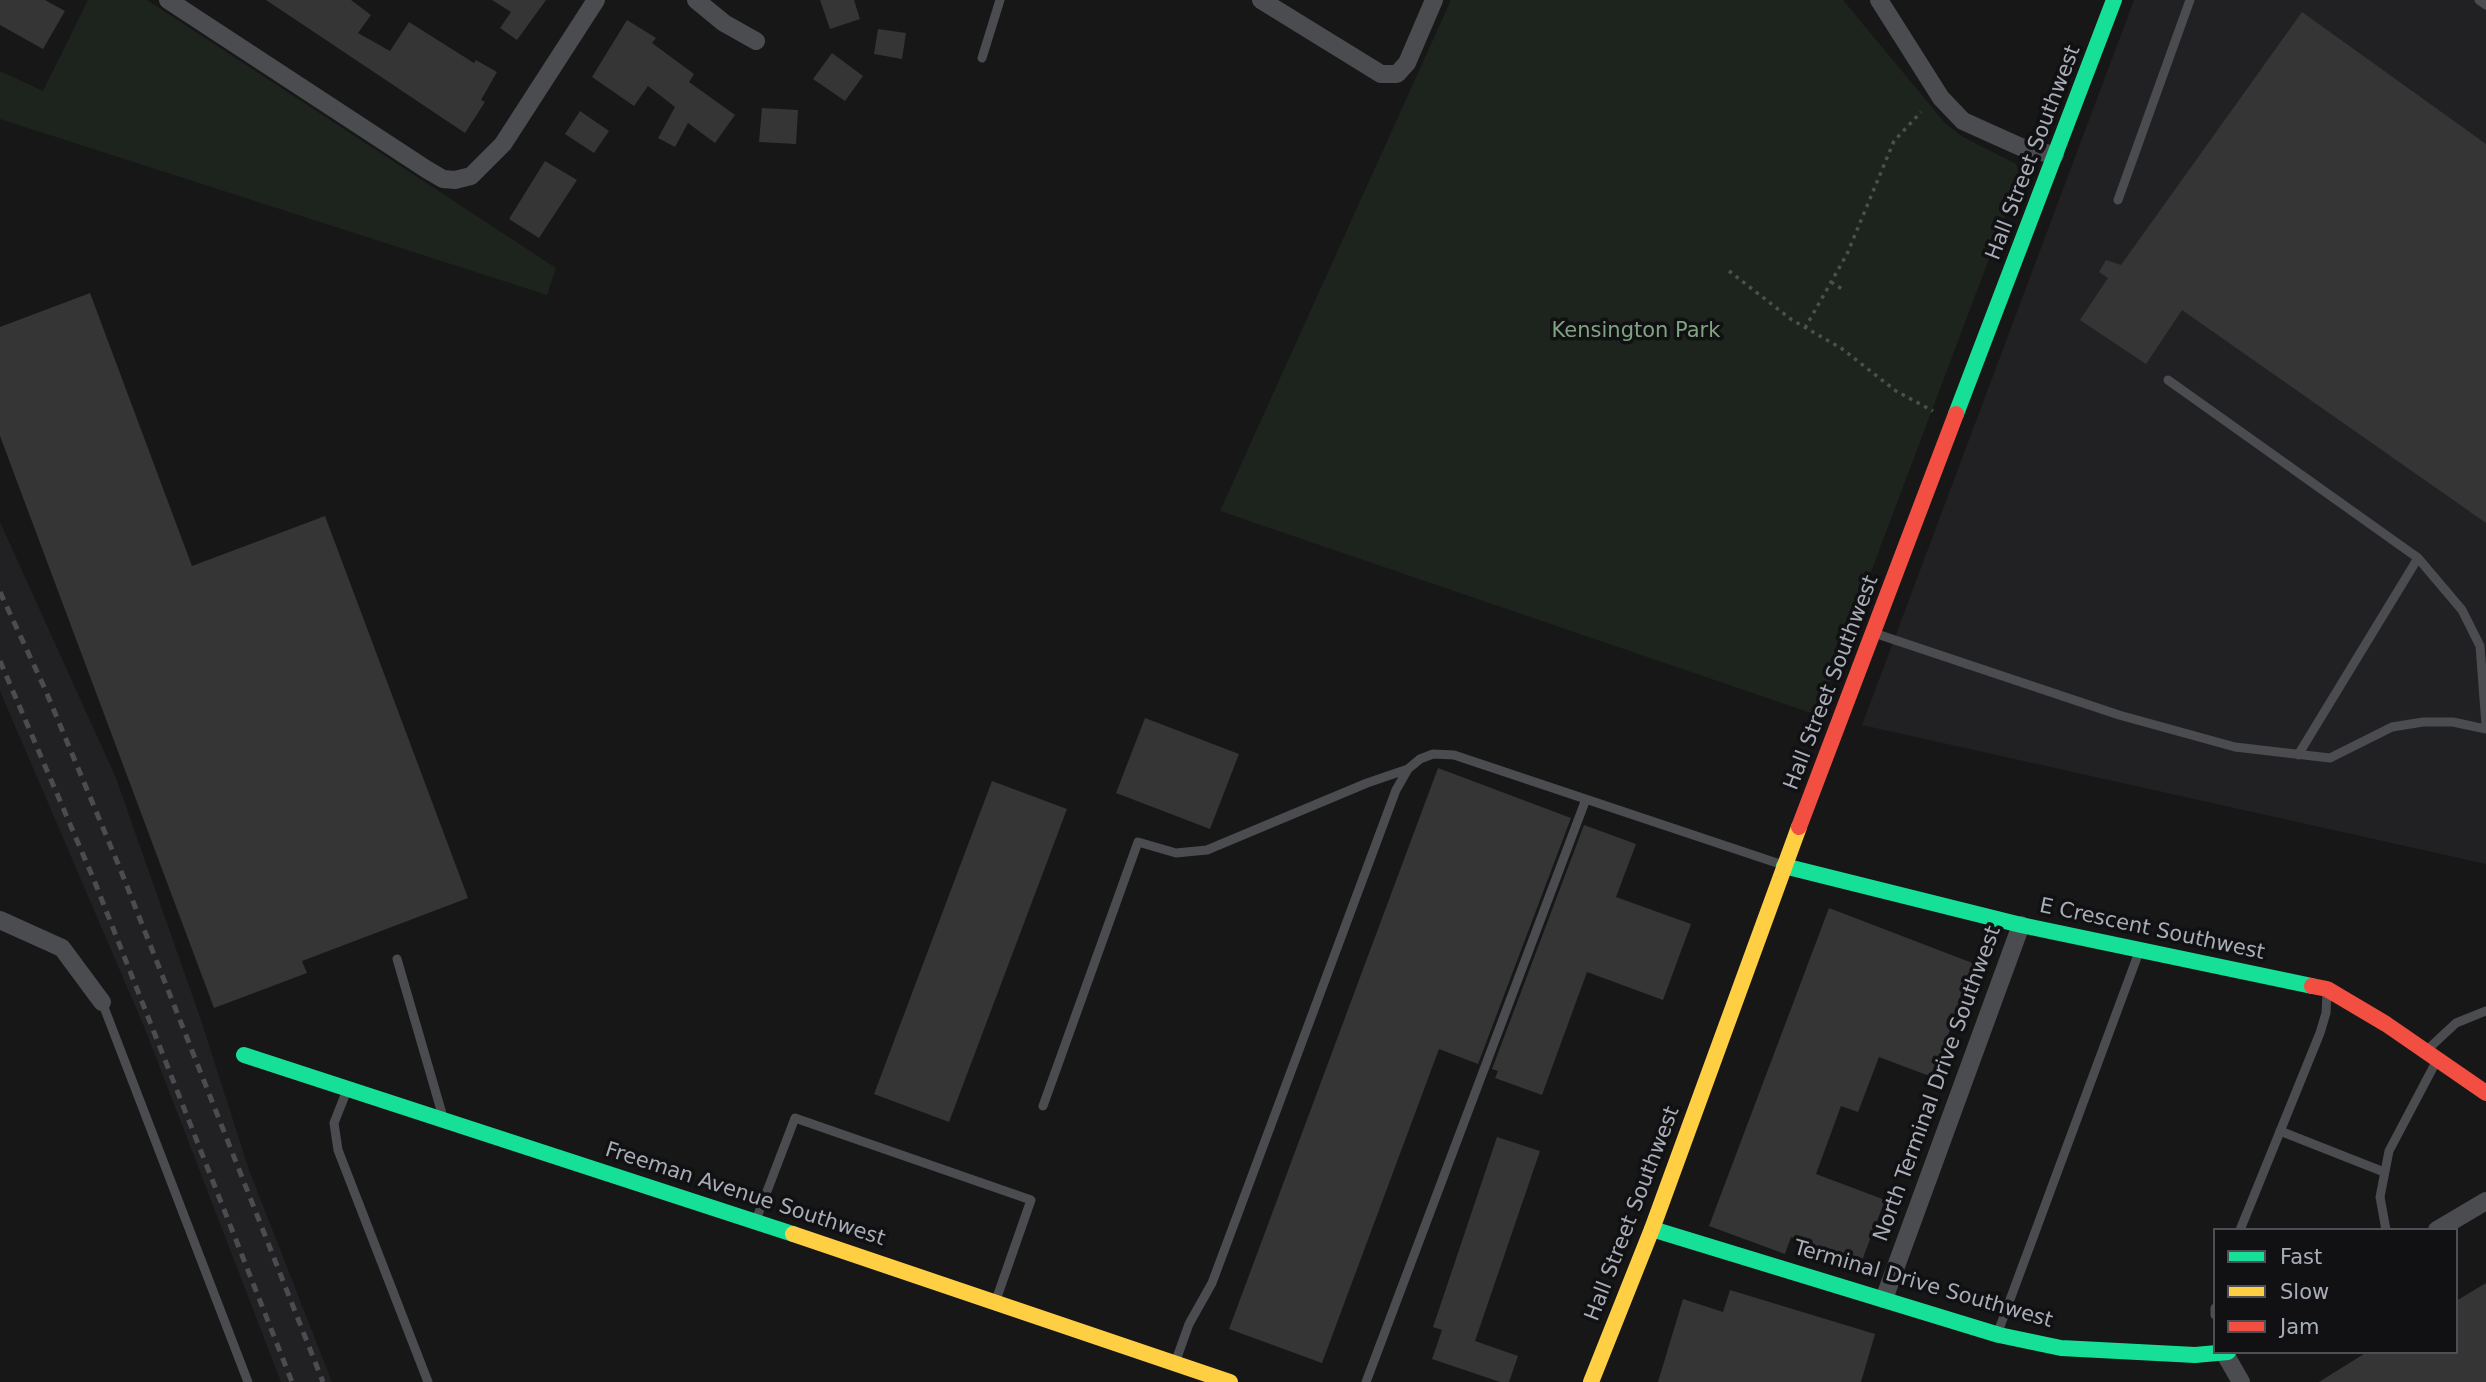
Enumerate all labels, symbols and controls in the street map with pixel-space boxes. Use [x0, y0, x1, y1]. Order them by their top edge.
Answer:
street label: Hall Street Southwest [1981, 42, 2087, 264]
park label: Kensington Park [1552, 319, 1720, 345]
street label: Hall Street Southwest [1779, 572, 1885, 794]
street label: E Crescent Southwest [2037, 894, 2267, 966]
street label: North Terminal Drive Southwest [1869, 923, 2007, 1245]
street label: Hall Street Southwest [1580, 1103, 1686, 1325]
street label: Freeman Avenue Southwest [602, 1138, 888, 1252]
legend [2213, 1228, 2458, 1354]
street label: Terminal Drive Southwest [1791, 1236, 2055, 1334]
text: Fast [2280, 1245, 2322, 1269]
text: Slow [2280, 1280, 2329, 1304]
text: Jam [2280, 1315, 2320, 1339]

